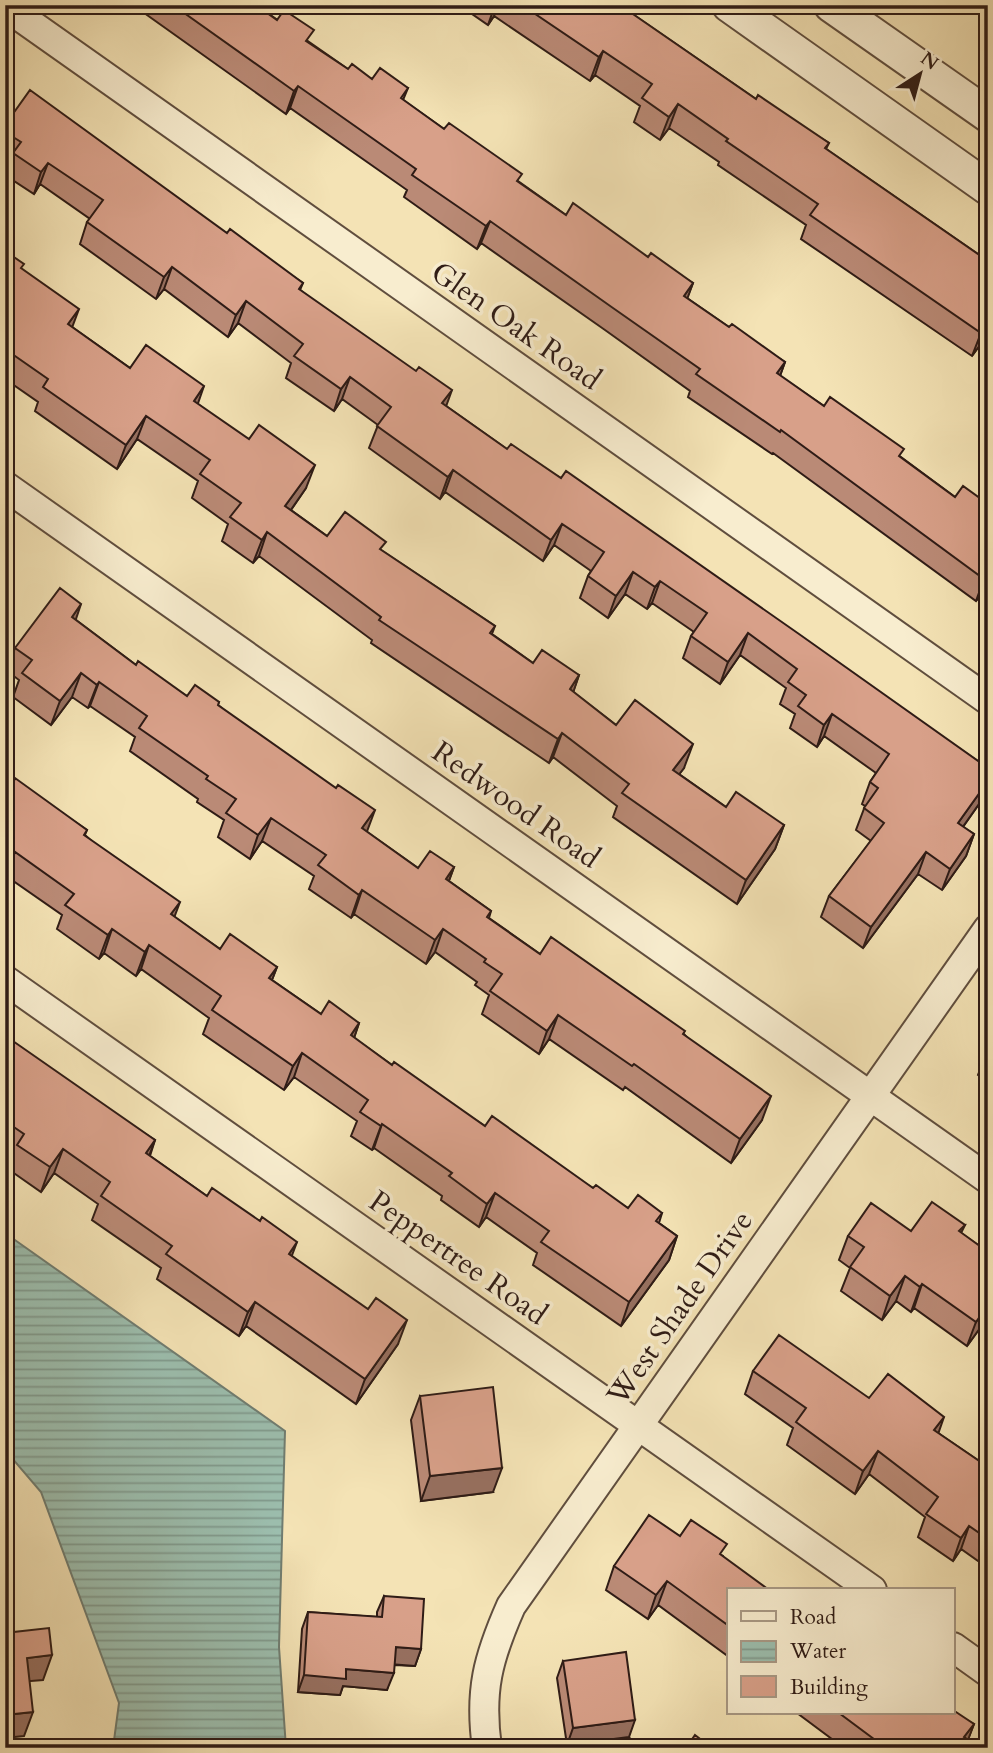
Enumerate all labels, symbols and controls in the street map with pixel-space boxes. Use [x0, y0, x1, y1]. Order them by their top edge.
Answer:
north arrow [884, 38, 954, 108]
text: N [915, 46, 944, 77]
street label: Glen Oak Road [423, 252, 609, 400]
street label: Redwood Road [424, 732, 608, 878]
street label: Peppertree Road [360, 1181, 556, 1335]
street label: West Shade Drive [597, 1202, 762, 1414]
legend [727, 1588, 954, 1714]
text: Road [790, 1603, 836, 1632]
text: Water [789, 1637, 846, 1666]
text: Building [790, 1673, 868, 1702]

